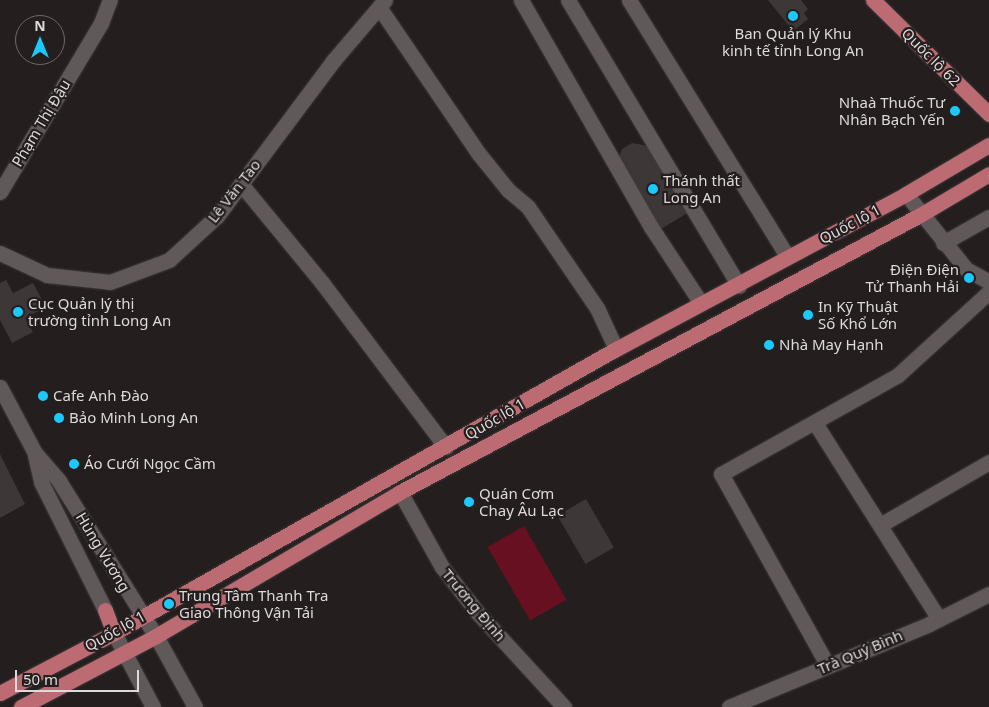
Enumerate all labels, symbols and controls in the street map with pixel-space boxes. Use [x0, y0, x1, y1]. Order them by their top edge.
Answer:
marker: Ban Quản lý Khu kinh tế tỉnh Long An [787, 10, 799, 22]
north arrow [15, 15, 65, 65]
text: N [34, 16, 46, 35]
place label: Ban Quản lý Khu kinh tế tỉnh Long An [722, 24, 864, 59]
street label: Quốc lộ 62 [898, 24, 964, 90]
street label: Phạm Thị Đậu [8, 76, 74, 170]
place label: Nhaà Thuốc Tư Nhân Bạch Yến [839, 93, 945, 128]
marker: Nhaà Thuốc Tư Nhân Bạch Yến [949, 105, 961, 117]
street label: Lê Văn Tao [204, 156, 264, 226]
place label: Thánh thất Long An [663, 171, 740, 206]
marker: Thánh thất Long An [647, 183, 659, 195]
street label: Quốc lộ 1 [816, 200, 884, 248]
place label: Điện Điện Tử Thanh Hải [866, 260, 959, 295]
marker: Điện Điện Tử Thanh Hải [963, 272, 975, 284]
place label: Cục Quản lý thị trường tỉnh Long An [28, 294, 171, 329]
place label: In Kỹ Thuật Số Khổ Lớn [818, 297, 898, 332]
marker: Cục Quản lý thị trường tỉnh Long An [12, 306, 24, 318]
marker: In Kỹ Thuật Số Khổ Lớn [802, 309, 814, 321]
place label: Nhà May Hạnh [779, 336, 884, 354]
marker: Nhà May Hạnh [763, 339, 775, 351]
place label: Cafe Anh Đào [53, 387, 149, 405]
marker: Cafe Anh Đào [37, 390, 49, 402]
street label: Quốc lộ 1 [462, 395, 528, 443]
place label: Bảo Minh Long An [69, 409, 198, 427]
marker: Bảo Minh Long An [53, 412, 65, 424]
place label: Áo Cưới Ngọc Cầm [84, 455, 216, 473]
marker: Áo Cưới Ngọc Cầm [68, 458, 80, 470]
place label: Quán Cơm Chay Âu Lạc [479, 484, 564, 519]
marker: Quán Cơm Chay Âu Lạc [463, 496, 475, 508]
street label: Hùng Vương [72, 509, 134, 595]
street label: Trương Định [439, 565, 509, 645]
place label: Trung Tâm Thanh Tra Giao Thông Vận Tải [179, 586, 328, 621]
marker: Trung Tâm Thanh Tra Giao Thông Vận Tải [163, 598, 175, 610]
street label: Quốc lộ 1 [82, 607, 148, 655]
street label: Trà Quý Bình [815, 626, 905, 678]
scale bar [18, 660, 141, 692]
text: 50 m [23, 669, 58, 689]

